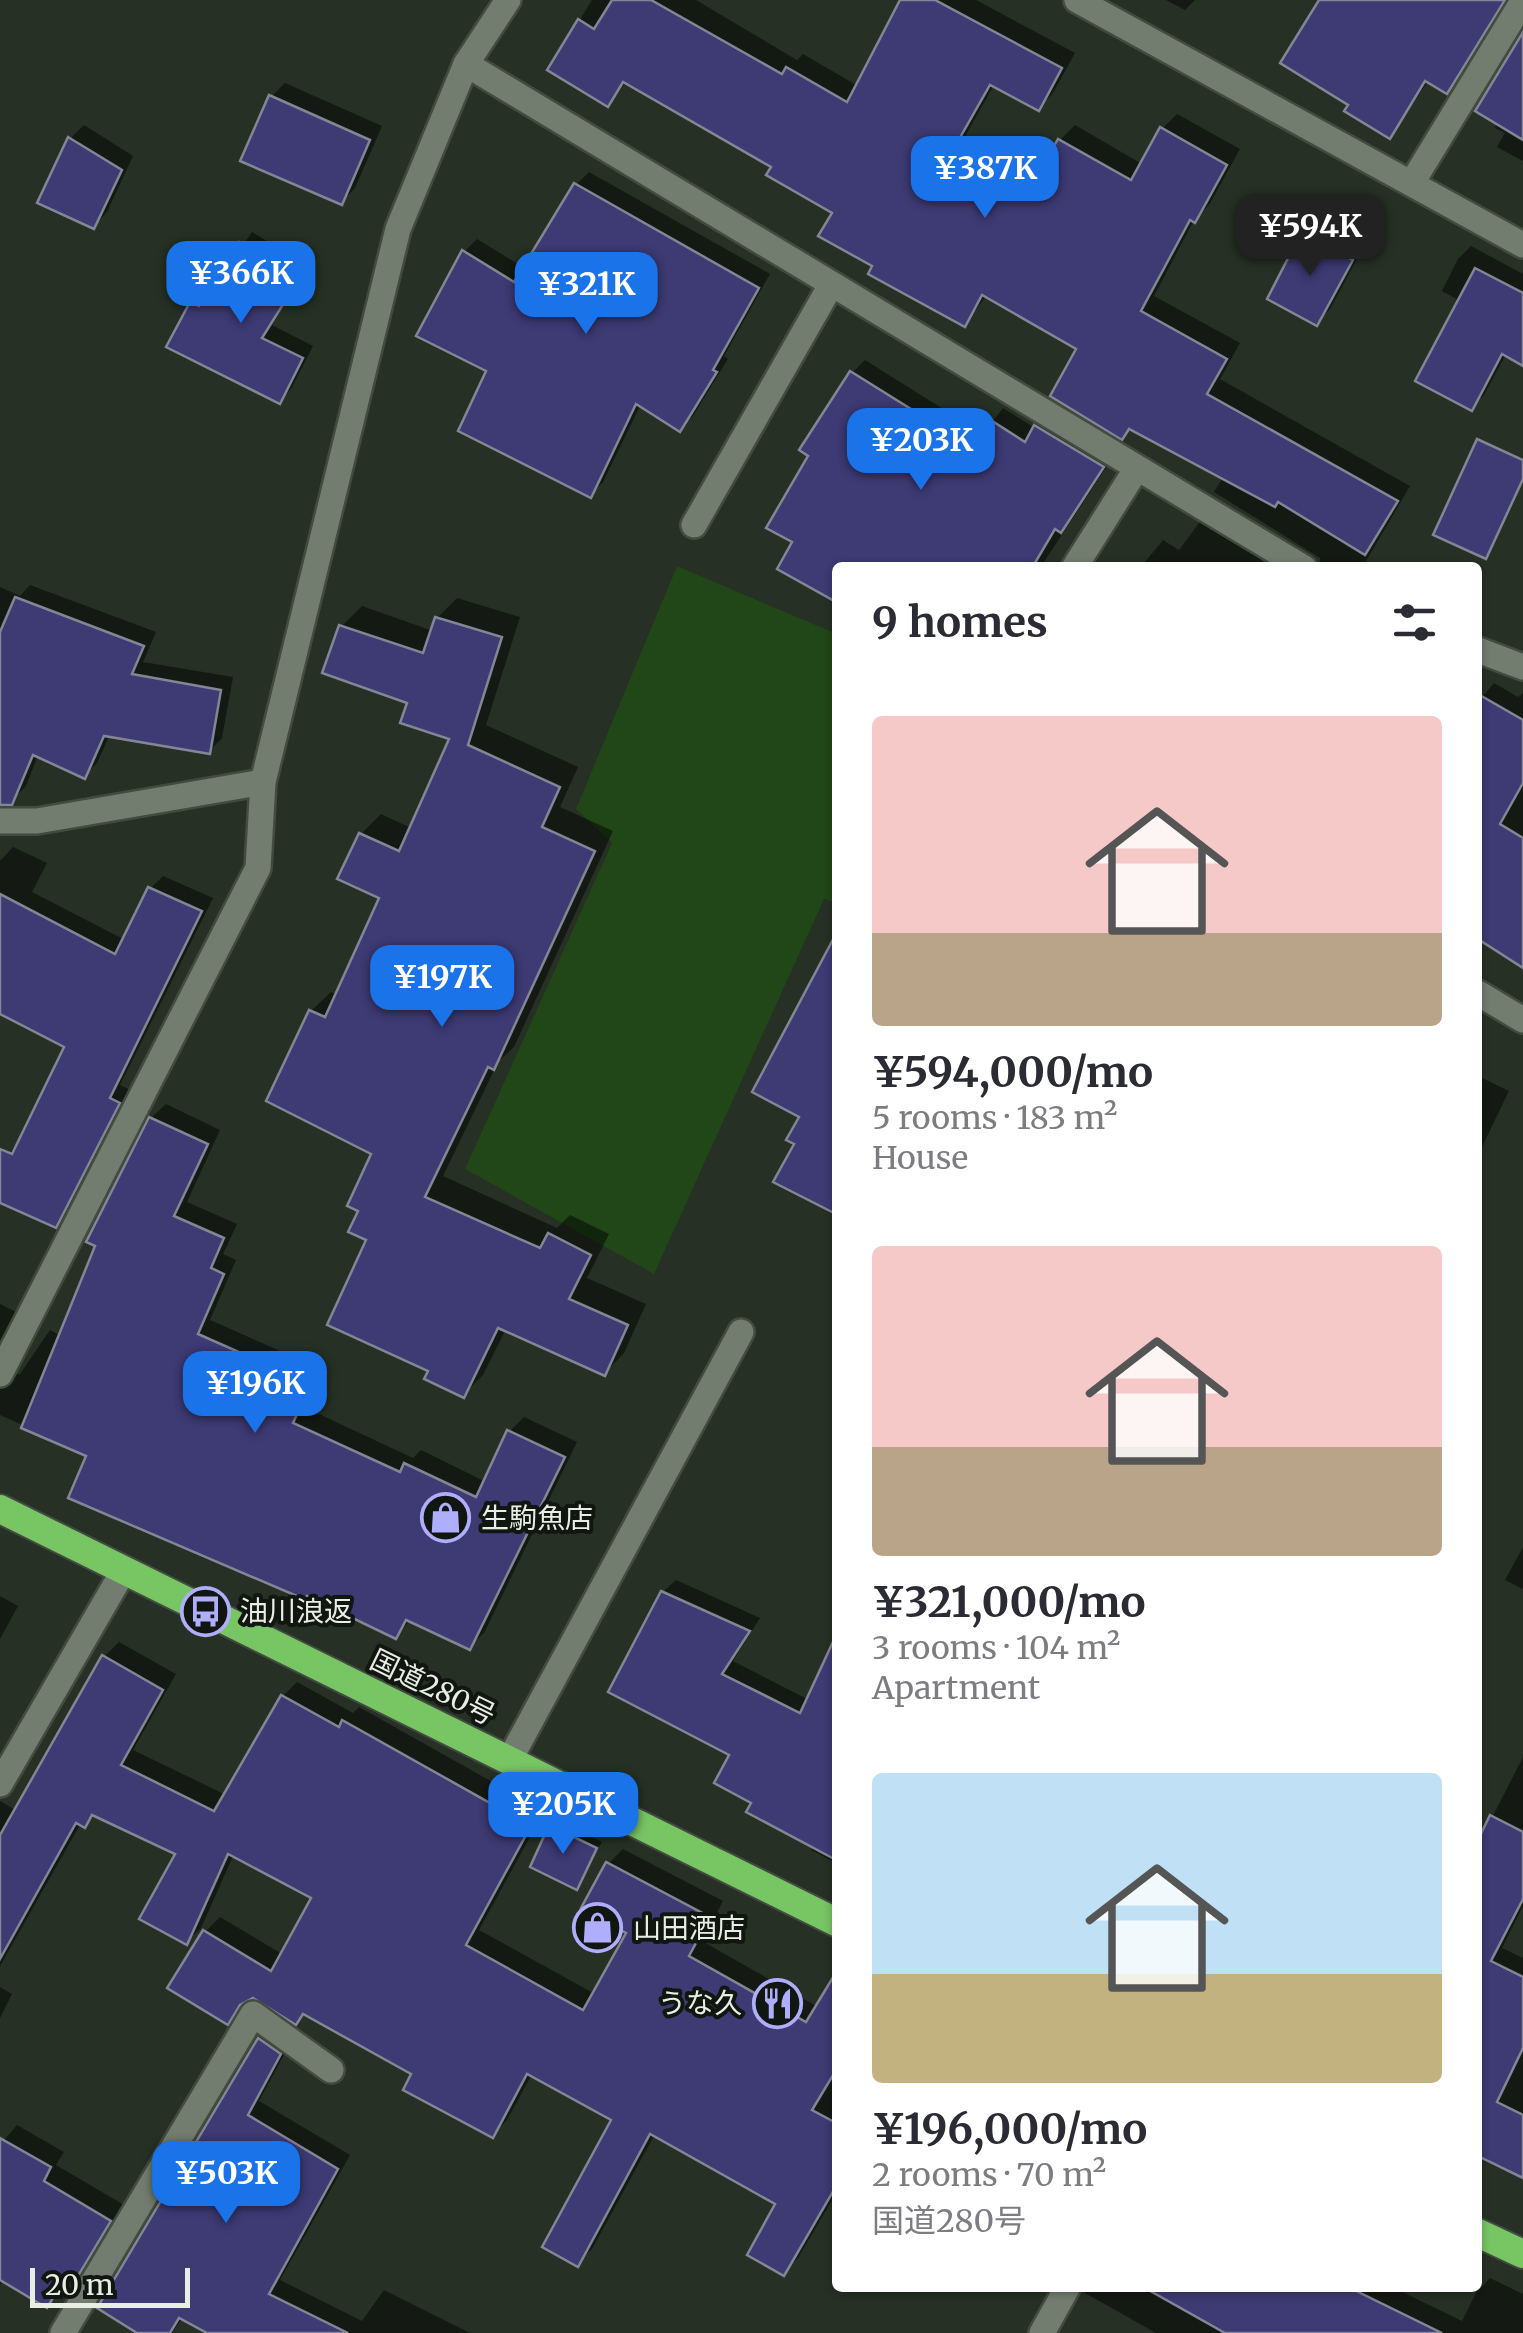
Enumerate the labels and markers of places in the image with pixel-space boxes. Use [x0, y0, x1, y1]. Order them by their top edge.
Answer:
pin: ¥387K [915, 136, 1055, 221]
pin: ¥594K [1240, 194, 1380, 279]
pin: ¥366K [171, 241, 311, 326]
pin: ¥321K [516, 252, 656, 337]
pin: ¥203K [851, 408, 991, 493]
pin: ¥197K [372, 945, 512, 1030]
pin: ¥196K [185, 1351, 325, 1436]
shop icon: 生駒魚店 [420, 1492, 472, 1544]
place label: 生駒魚店 [481, 1500, 593, 1536]
bus stop icon: 油川浪返 [179, 1585, 231, 1637]
place label: 油川浪返 [240, 1593, 352, 1629]
pin: ¥205K [493, 1772, 633, 1857]
shop icon: 山田酒店 [572, 1902, 624, 1954]
place label: 山田酒店 [633, 1910, 745, 1946]
restaurant icon: うな久 [751, 1977, 803, 2029]
place label: うな久 [658, 1985, 742, 2021]
pin: ¥503K [156, 2141, 296, 2226]

